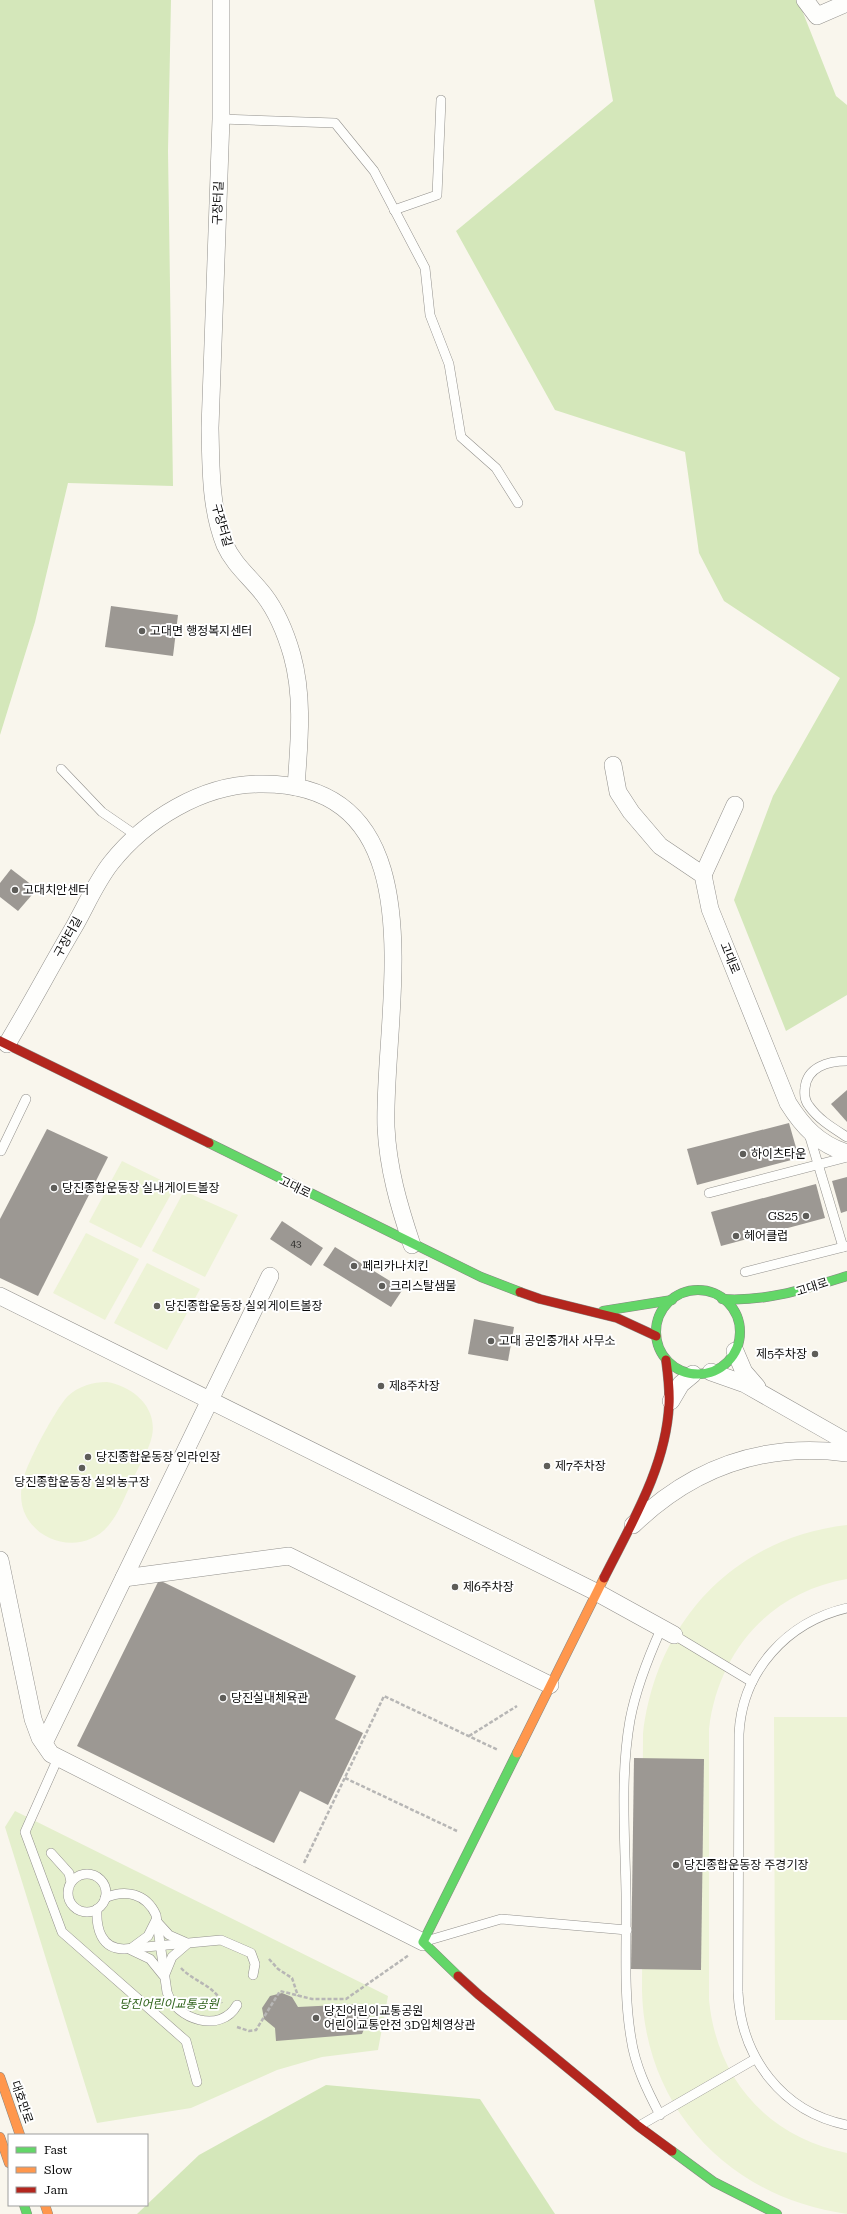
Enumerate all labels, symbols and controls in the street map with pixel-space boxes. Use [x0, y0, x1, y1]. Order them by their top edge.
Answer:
street label: 구장터길 [210, 181, 226, 225]
street label: 구장터길 [209, 502, 235, 548]
place label: 고대면 행정복지센터 [150, 624, 252, 638]
marker: 고대면 행정복지센터 [137, 626, 147, 636]
place label: 고대치안센터 [23, 883, 89, 897]
marker: 고대치안센터 [10, 885, 20, 895]
street label: 구장터길 [51, 914, 85, 960]
street label: 고대로 [717, 940, 743, 976]
place label: 하이츠타운 [751, 1147, 806, 1161]
marker: 하이츠타운 [738, 1149, 748, 1159]
street label: 고대로 [277, 1173, 313, 1201]
place label: 당진종합운동장 실내게이트볼장 [62, 1181, 220, 1195]
marker: 당진종합운동장 실내게이트볼장 [49, 1183, 59, 1193]
place label: GS25 [768, 1209, 798, 1223]
marker: GS25 [801, 1211, 811, 1221]
place label: 헤어클럽 [744, 1229, 788, 1243]
marker: 헤어클럽 [731, 1231, 741, 1241]
house number: 43 [290, 1238, 302, 1249]
place label: 페리카나치킨 [362, 1259, 428, 1273]
marker: 페리카나치킨 [349, 1261, 359, 1271]
street label: 고대로 [794, 1275, 830, 1299]
place label: 크리스탈샘물 [390, 1279, 456, 1293]
marker: 크리스탈샘물 [377, 1281, 387, 1291]
place label: 당진종합운동장 실외게이트볼장 [165, 1299, 323, 1313]
marker: 당진종합운동장 실외게이트볼장 [152, 1301, 162, 1311]
place label: 고대 공인중개사 사무소 [499, 1334, 615, 1348]
marker: 고대 공인중개사 사무소 [486, 1336, 496, 1346]
place label: 제5주차장 [756, 1347, 807, 1361]
marker: 제5주차장 [810, 1349, 820, 1359]
place label: 제8주차장 [389, 1379, 440, 1393]
marker: 제8주차장 [376, 1381, 386, 1391]
place label: 당진종합운동장 인라인장 [96, 1450, 220, 1464]
marker: 당진종합운동장 인라인장 [83, 1452, 93, 1462]
place label: 제7주차장 [555, 1459, 606, 1473]
marker: 제7주차장 [542, 1461, 552, 1471]
marker: 당진종합운동장 실외농구장 [77, 1463, 87, 1473]
place label: 당진종합운동장 실외농구장 [14, 1475, 150, 1489]
place label: 제6주차장 [463, 1580, 514, 1594]
marker: 제6주차장 [450, 1582, 460, 1592]
place label: 당진실내체육관 [231, 1691, 308, 1705]
marker: 당진실내체육관 [218, 1693, 228, 1703]
place label: 당진종합운동장 주경기장 [684, 1858, 808, 1872]
marker: 당진종합운동장 주경기장 [671, 1860, 681, 1870]
park label: 당진어린이교통공원 [119, 1997, 220, 2011]
place label: 당진어린이교통공원 어린이교통안전 3D입체영상관 [324, 2004, 476, 2032]
marker: 당진어린이교통공원 어린이교통안전 3D입체영상관 [311, 2013, 321, 2023]
street label: 대호만로 [8, 2079, 36, 2125]
legend [8, 2134, 148, 2206]
text: Fast [44, 2143, 68, 2157]
text: Slow [44, 2163, 72, 2177]
text: Jam [44, 2183, 68, 2197]

